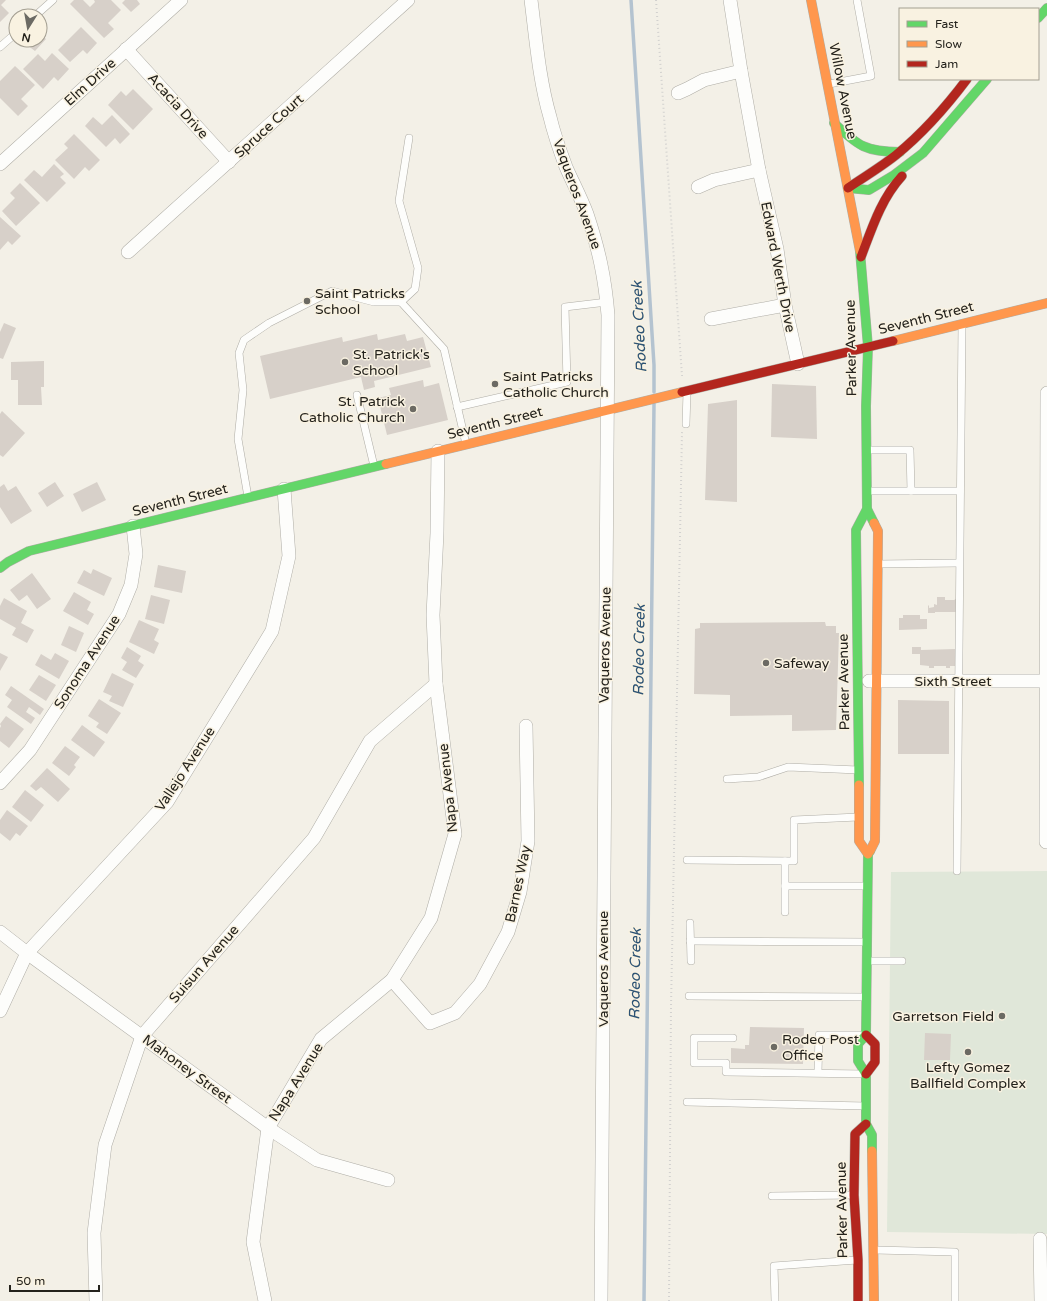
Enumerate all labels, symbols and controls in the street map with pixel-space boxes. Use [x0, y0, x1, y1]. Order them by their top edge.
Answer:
north arrow [8, 8, 48, 48]
legend [899, 8, 1039, 80]
text: Fast [935, 17, 959, 31]
text: N [21, 30, 32, 45]
text: Slow [935, 37, 962, 51]
street label: Willow Avenue [825, 41, 861, 141]
street label: Elm Drive [61, 54, 119, 110]
text: Jam [935, 57, 958, 71]
street label: Acacia Drive [144, 70, 212, 142]
street label: Spruce Court [231, 90, 308, 162]
street label: Vaqueros Avenue [549, 136, 605, 252]
street label: Edward Werth Drive [757, 200, 799, 334]
water label: Rodeo Creek [628, 279, 650, 373]
place label: Saint Patricks School [315, 285, 405, 318]
marker: Saint Patricks School [302, 296, 312, 306]
street label: Seventh Street [877, 298, 976, 338]
street label: Parker Avenue [842, 299, 860, 397]
place label: St. Patrick's School [353, 346, 430, 379]
marker: St. Patrick's School [340, 357, 350, 367]
place label: Saint Patricks Catholic Church [503, 368, 609, 401]
marker: Saint Patricks Catholic Church [490, 379, 500, 389]
place label: St. Patrick Catholic Church [299, 393, 405, 426]
street label: Seventh Street [446, 403, 545, 443]
marker: St. Patrick Catholic Church [408, 404, 418, 414]
street label: Seventh Street [131, 480, 230, 520]
street label: Vaqueros Avenue [595, 587, 615, 703]
water label: Rodeo Creek [629, 602, 649, 696]
street label: Sonoma Avenue [50, 612, 124, 712]
street label: Parker Avenue [835, 633, 853, 731]
place label: Safeway [774, 655, 830, 672]
marker: Safeway [761, 658, 771, 668]
street label: Sixth Street [914, 673, 992, 690]
street label: Vallejo Avenue [151, 723, 219, 815]
street label: Napa Avenue [435, 743, 461, 833]
street label: Barnes Way [502, 843, 535, 924]
street label: Vaqueros Avenue [595, 911, 612, 1027]
street label: Suisun Avenue [165, 921, 243, 1007]
water label: Rodeo Creek [625, 926, 645, 1020]
place label: Garretson Field [892, 1008, 994, 1025]
marker: Garretson Field [997, 1011, 1007, 1021]
street label: Mahoney Street [139, 1031, 235, 1107]
place label: Rodeo Post Office [782, 1031, 860, 1064]
street label: Napa Avenue [265, 1039, 327, 1124]
marker: Rodeo Post Office [769, 1042, 779, 1052]
marker: Lefty Gomez Ballfield Complex [963, 1047, 973, 1057]
place label: Lefty Gomez Ballfield Complex [910, 1059, 1026, 1092]
street label: Parker Avenue [833, 1161, 851, 1259]
scale bar [10, 1267, 99, 1293]
text: 50 m [16, 1274, 45, 1288]

